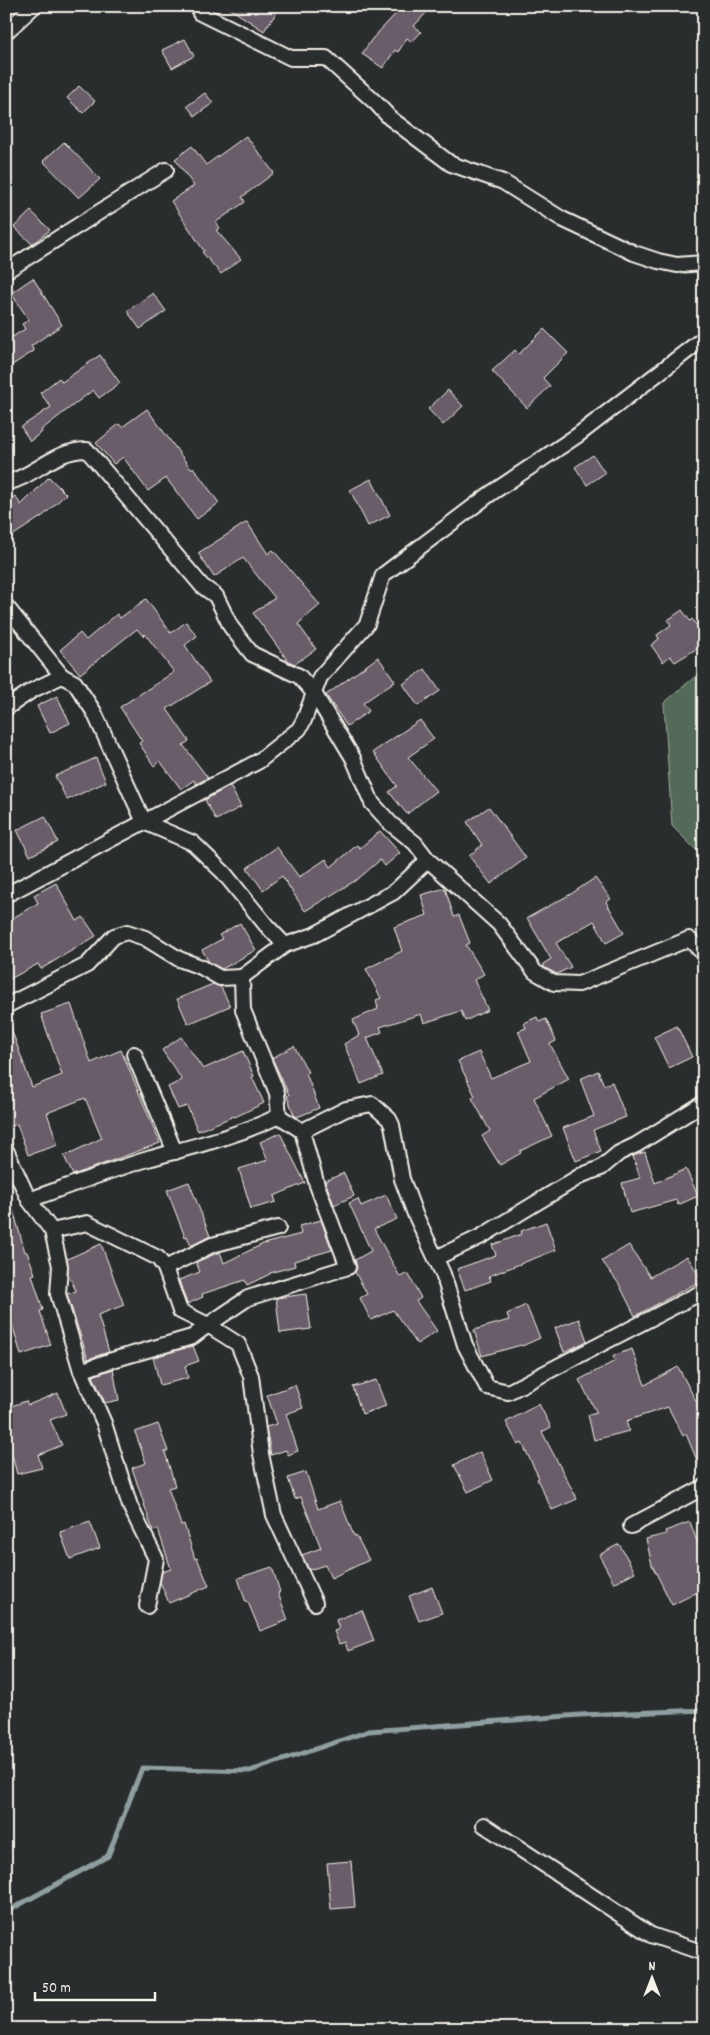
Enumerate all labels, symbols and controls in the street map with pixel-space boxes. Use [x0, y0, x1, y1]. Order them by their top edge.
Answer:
north arrow [628, 1952, 678, 2002]
text: N [649, 1957, 656, 1977]
scale bar [35, 1970, 155, 2002]
text: 50 m [42, 1978, 71, 2000]

